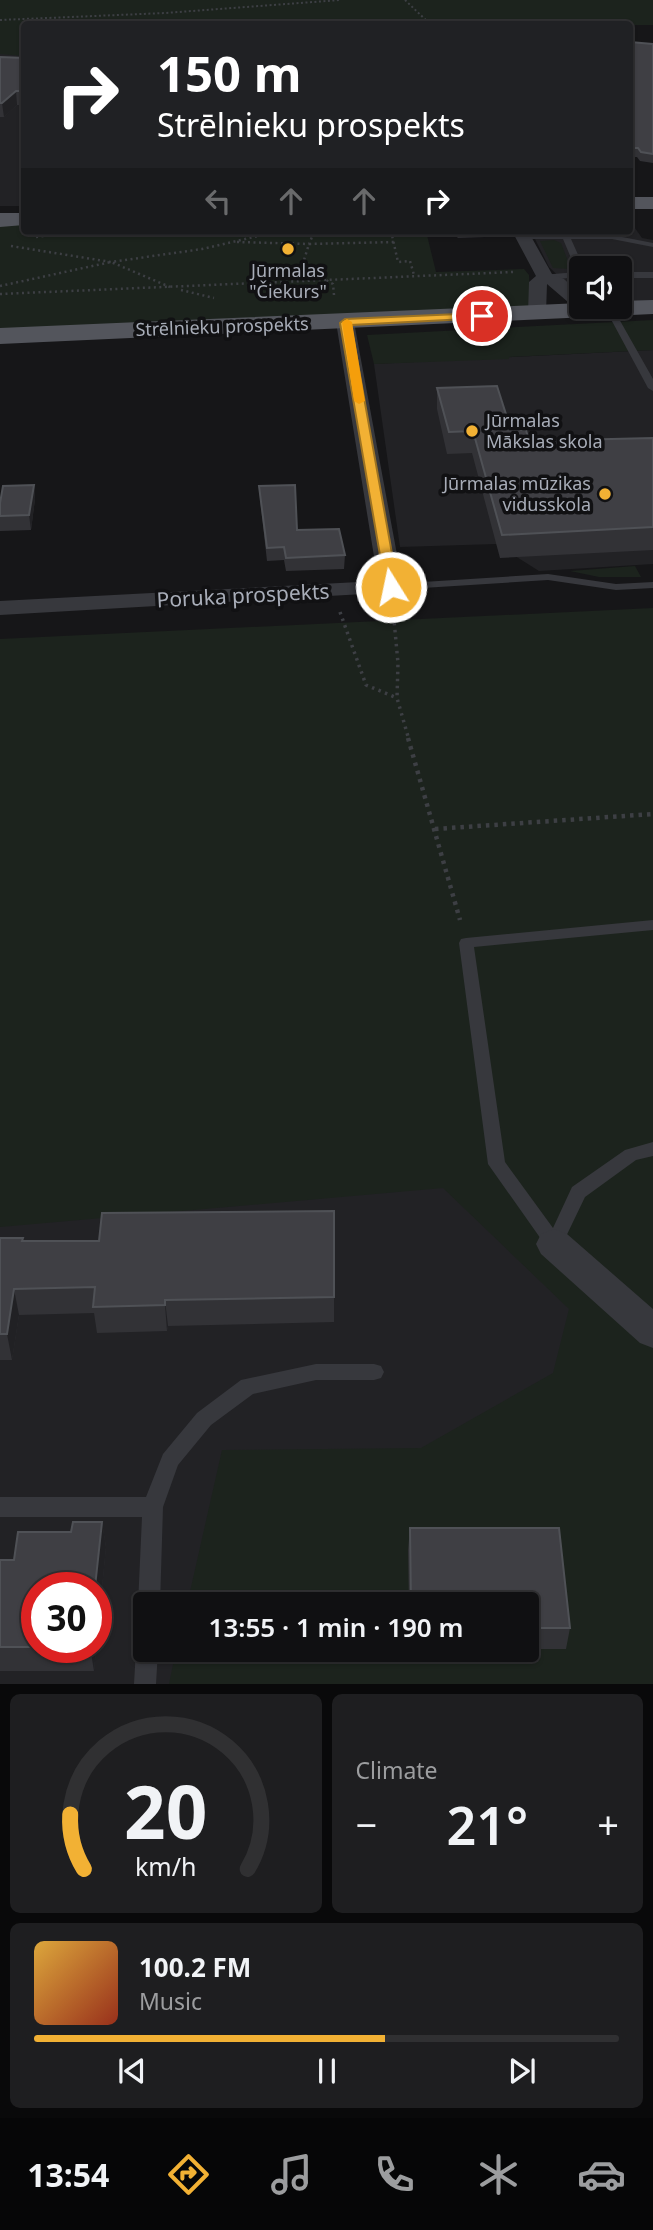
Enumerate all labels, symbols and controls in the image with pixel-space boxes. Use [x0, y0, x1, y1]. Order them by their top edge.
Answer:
text: 150 m [157, 40, 302, 106]
icon: right [42, 49, 133, 140]
text: Strēlnieku prospekts [157, 103, 465, 146]
icon: left [199, 182, 237, 220]
icon: ahead [272, 182, 310, 220]
icon: ahead [345, 182, 383, 220]
icon: right [418, 182, 456, 220]
marker: Jūrmalas "Čiekurs" [280, 241, 296, 257]
map controls [569, 256, 632, 319]
button: sound [569, 256, 632, 319]
place label: Jūrmalas "Čiekurs" [249, 258, 327, 303]
pin [452, 286, 512, 346]
icon: arrive [463, 297, 501, 335]
street label: Strēlnieku prospekts [135, 311, 309, 341]
place label: Jūrmalas Mākslas skola [484, 408, 603, 453]
marker: Jūrmalas Mākslas skola [464, 423, 480, 439]
place label: Jūrmalas mūzikas vidusskola [441, 471, 591, 516]
marker: Jūrmalas mūzikas vidusskola [597, 486, 613, 502]
position arrow [354, 550, 428, 624]
street label: Poruka prospekts [156, 576, 330, 614]
speed limit sign: 30 [21, 1572, 112, 1663]
text: 13:55 · 1 min · 190 m [209, 1609, 463, 1645]
text: Climate [356, 1754, 438, 1786]
text: 20 [124, 1762, 207, 1861]
text: 21° [446, 1789, 528, 1860]
text: − [356, 1798, 377, 1850]
text: + [597, 1798, 619, 1850]
text: km/h [135, 1849, 197, 1883]
text: 100.2 FM [139, 1949, 251, 1985]
text: Music [139, 1985, 202, 2017]
icon: previous [113, 2052, 151, 2090]
icon: pause [308, 2052, 346, 2090]
icon: next [503, 2052, 541, 2090]
icon: directions [164, 2150, 213, 2199]
icon: music [267, 2150, 316, 2199]
icon: phone [370, 2150, 419, 2199]
icon: climate [474, 2150, 523, 2199]
icon: car [577, 2150, 626, 2199]
text: 13:54 [27, 2153, 109, 2196]

